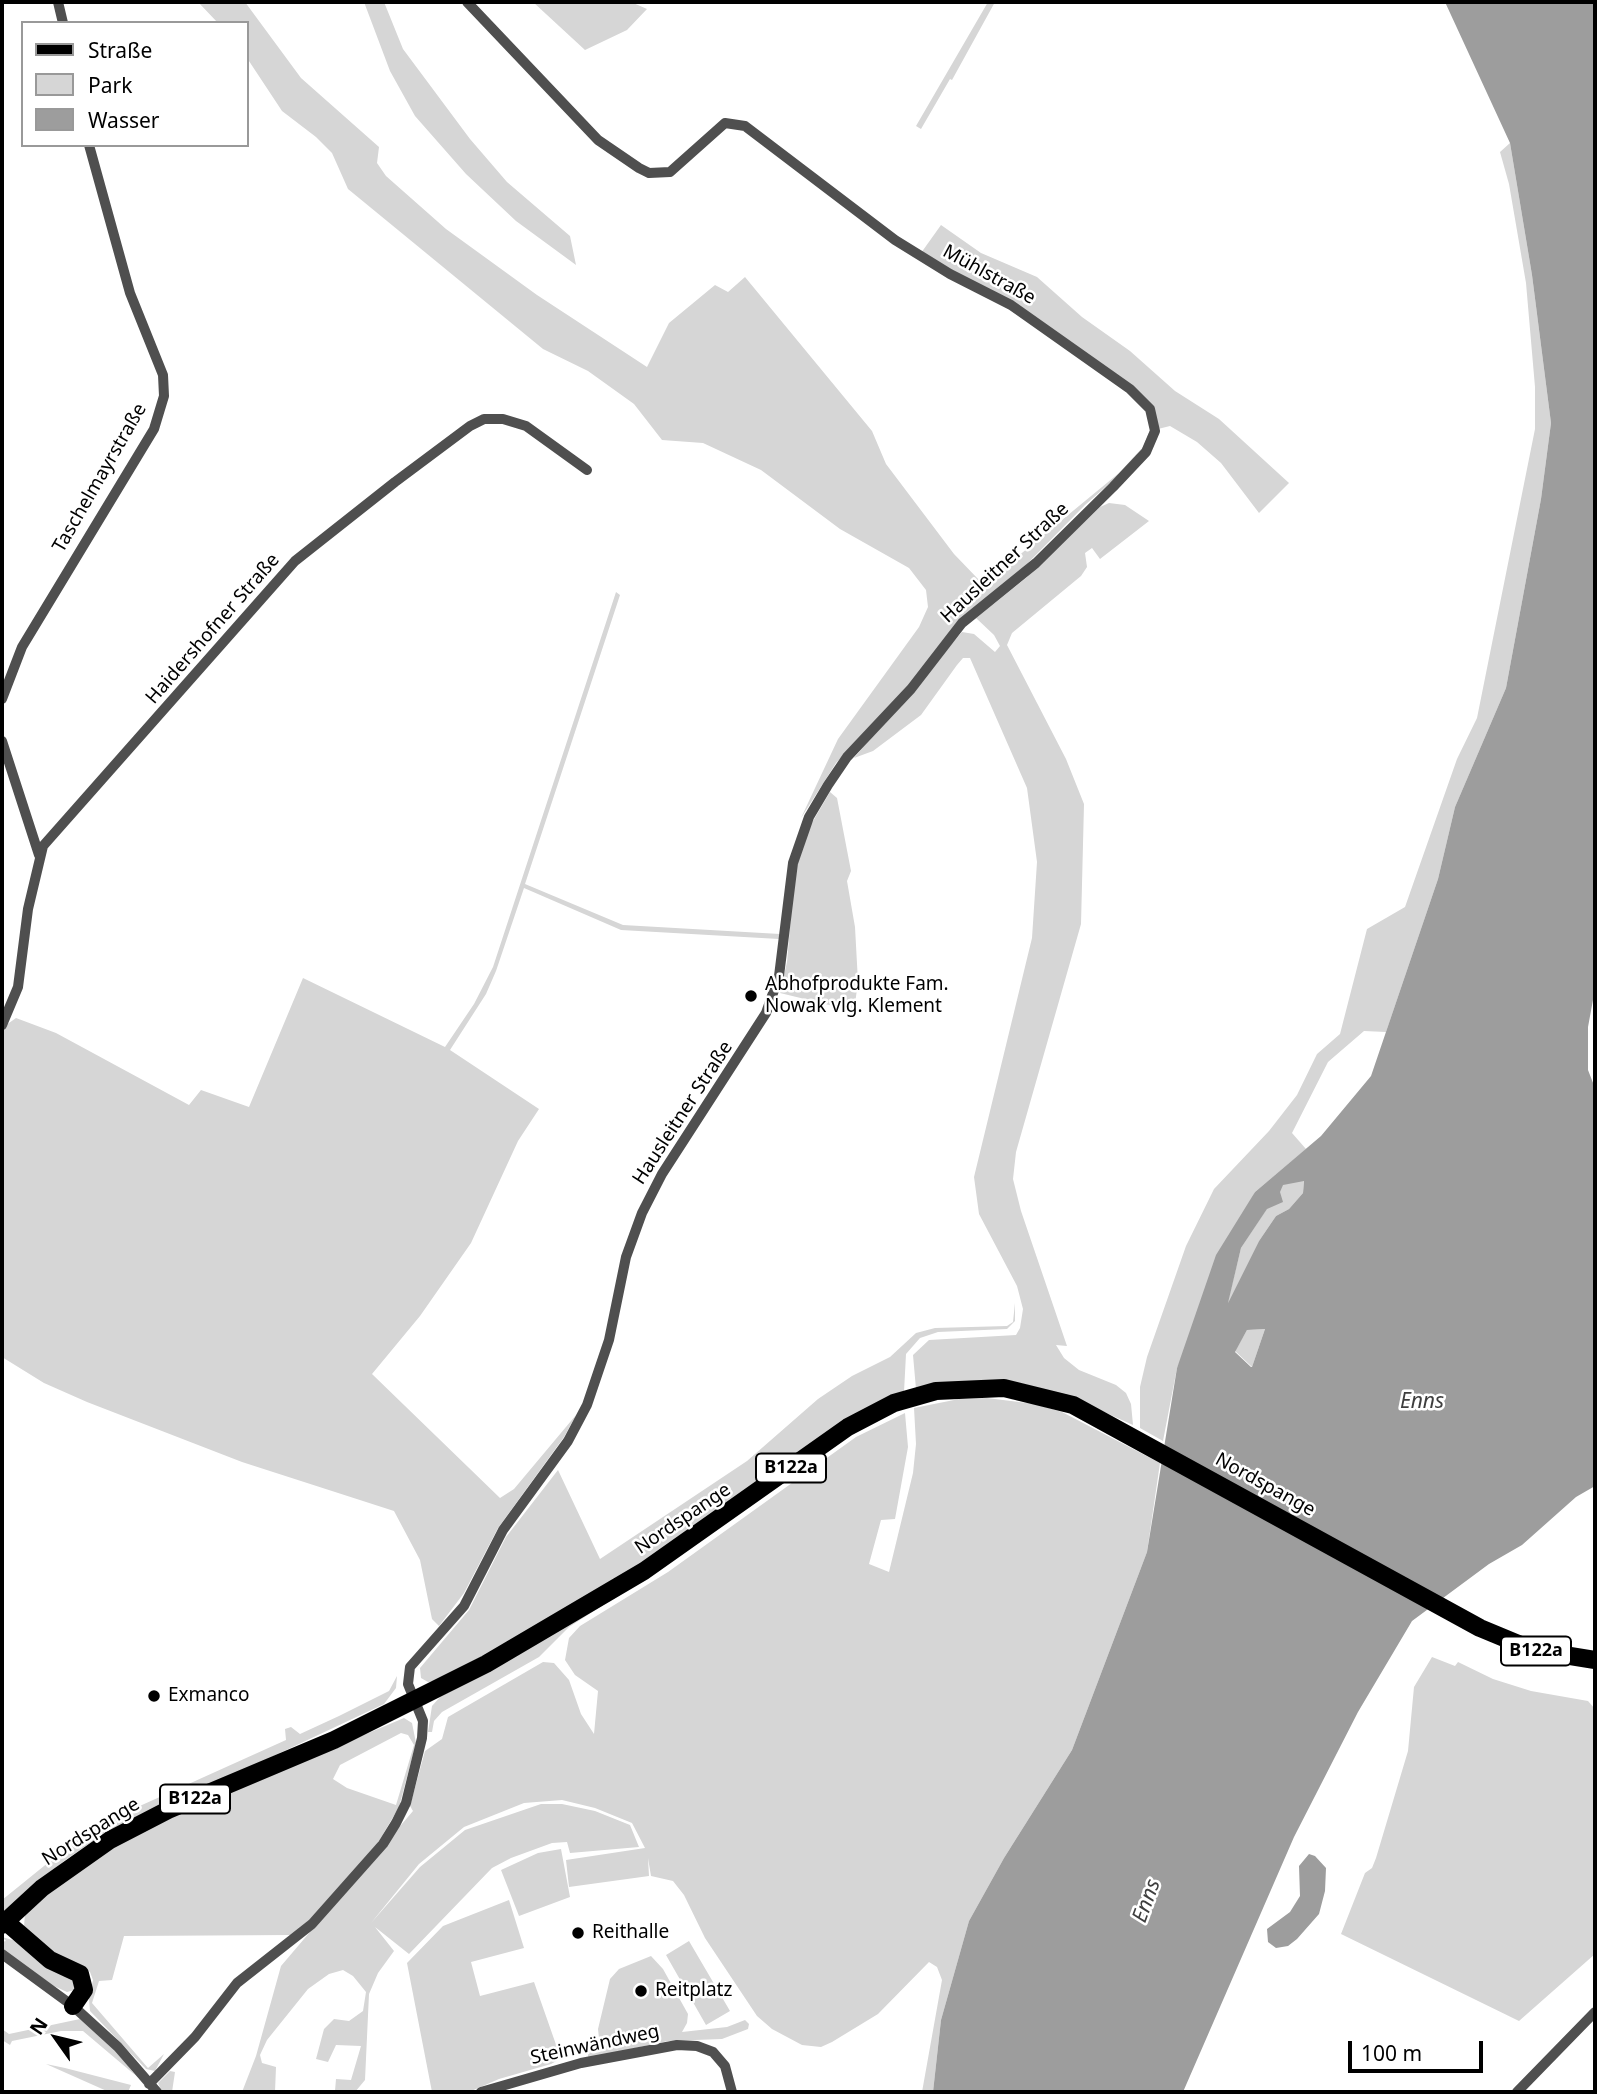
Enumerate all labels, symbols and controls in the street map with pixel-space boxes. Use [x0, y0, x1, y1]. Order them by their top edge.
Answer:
legend [21, 21, 248, 147]
text: Straße [88, 36, 152, 64]
text: Park [88, 71, 132, 99]
text: Wasser [88, 106, 160, 134]
street label: Mühlstraße [939, 240, 1039, 310]
street label: Taschelmayrstraße [48, 400, 152, 556]
street label: Hausleitner Straße [936, 498, 1074, 628]
street label: Haidershofner Straße [141, 549, 285, 709]
place label: Abhofprodukte Fam. Nowak vlg. Klement [765, 974, 949, 1018]
marker: Abhofprodukte Fam. Nowak vlg. Klement [743, 988, 759, 1004]
street label: Hausleitner Straße [628, 1037, 738, 1189]
water label: Enns [1400, 1389, 1444, 1415]
street label: Nordspange [1211, 1448, 1319, 1522]
road number: B122a [756, 1454, 826, 1483]
street label: Nordspange [631, 1479, 735, 1559]
road number: B122a [1501, 1636, 1571, 1666]
place label: Exmanco [168, 1685, 249, 1707]
marker: Exmanco [146, 1688, 162, 1704]
road number: B122a [160, 1784, 230, 1814]
street label: Nordspange [38, 1793, 144, 1871]
water label: Enns [1128, 1876, 1166, 1926]
place label: Reithalle [592, 1922, 669, 1944]
marker: Reithalle [570, 1925, 586, 1941]
place label: Reitplatz [655, 1980, 732, 2002]
marker: Reitplatz [633, 1983, 649, 1999]
north arrow [21, 2003, 91, 2073]
text: N [23, 2013, 54, 2040]
street label: Steinwändweg [529, 2020, 661, 2070]
scale bar [1352, 2028, 1487, 2072]
text: 100 m [1361, 2039, 1422, 2067]

